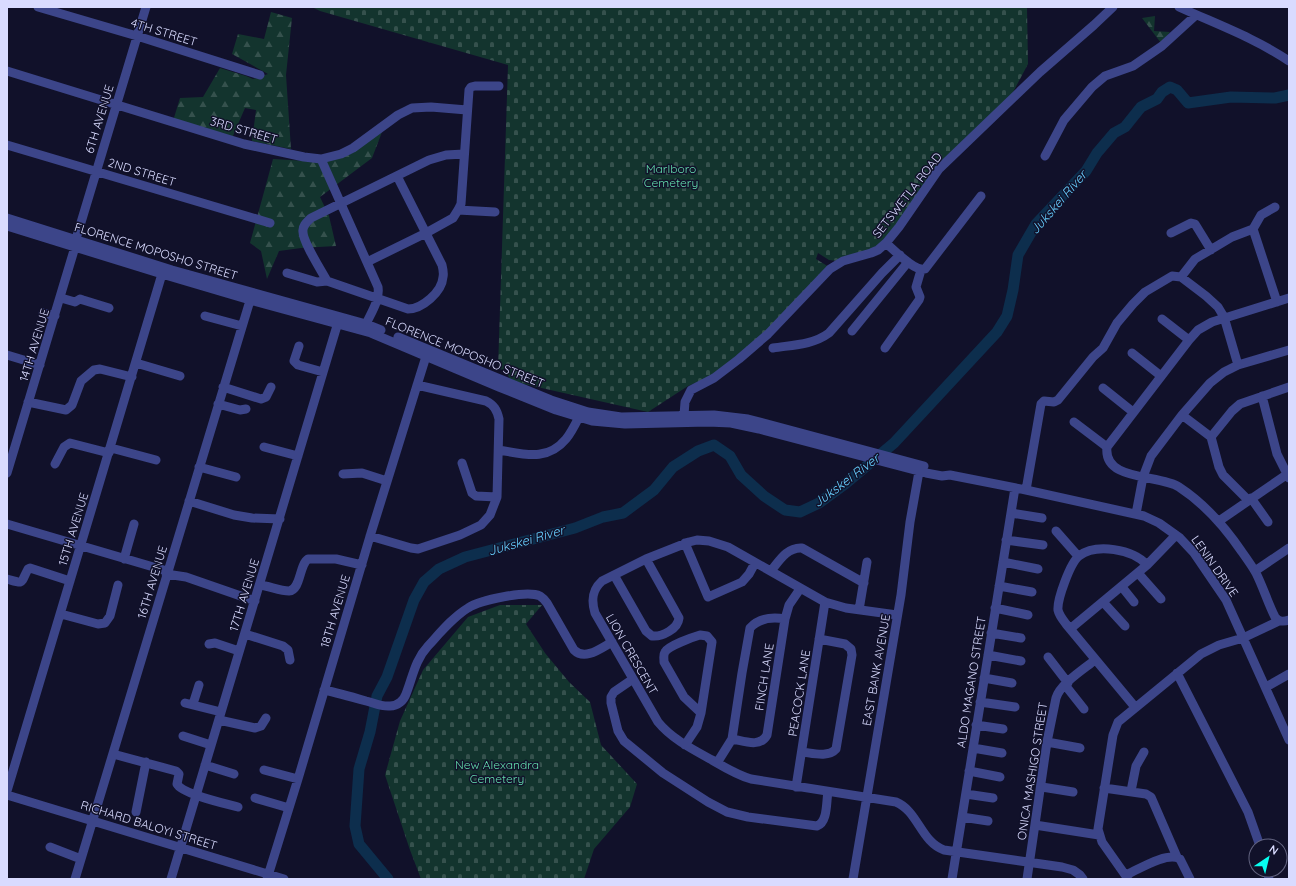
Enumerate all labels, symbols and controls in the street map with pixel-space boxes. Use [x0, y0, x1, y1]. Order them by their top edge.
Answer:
street label: 4TH STREET [129, 15, 199, 49]
street label: 6TH AVENUE [81, 83, 117, 155]
street label: 3RD STREET [209, 113, 279, 147]
street label: SETSWETLA ROAD [869, 149, 945, 241]
street label: 2ND STREET [106, 155, 178, 189]
park label: Marlboro Cemetery [644, 161, 698, 190]
water label: Jukskei River [1026, 166, 1091, 237]
street label: FLORENCE MOPOSHO STREET [73, 219, 239, 283]
street label: 14TH AVENUE [16, 307, 52, 383]
street label: FLORENCE MOPOSHO STREET [383, 313, 547, 391]
water label: Jukskei River [810, 449, 884, 510]
street label: 15TH AVENUE [55, 490, 91, 567]
water label: Jukskei River [486, 521, 568, 559]
street label: LENIN DRIVE [1188, 532, 1242, 600]
street label: 16TH AVENUE [134, 543, 170, 620]
street label: 17TH AVENUE [226, 557, 262, 633]
street label: 18TH AVENUE [317, 572, 353, 649]
street label: LION CRESCENT [603, 611, 661, 697]
street label: EAST BANK AVENUE [859, 613, 893, 727]
street label: ALDO MAGANO STREET [953, 615, 989, 749]
street label: FINCH LANE [751, 642, 777, 712]
street label: PEACOCK LANE [785, 648, 813, 737]
street label: ONICA MASHIGO STREET [1014, 701, 1050, 841]
park label: New Alexandra Cemetery [455, 757, 539, 786]
street label: RICHARD BALOYI STREET [79, 797, 219, 853]
north arrow [1248, 838, 1288, 878]
text: N [1266, 842, 1281, 858]

